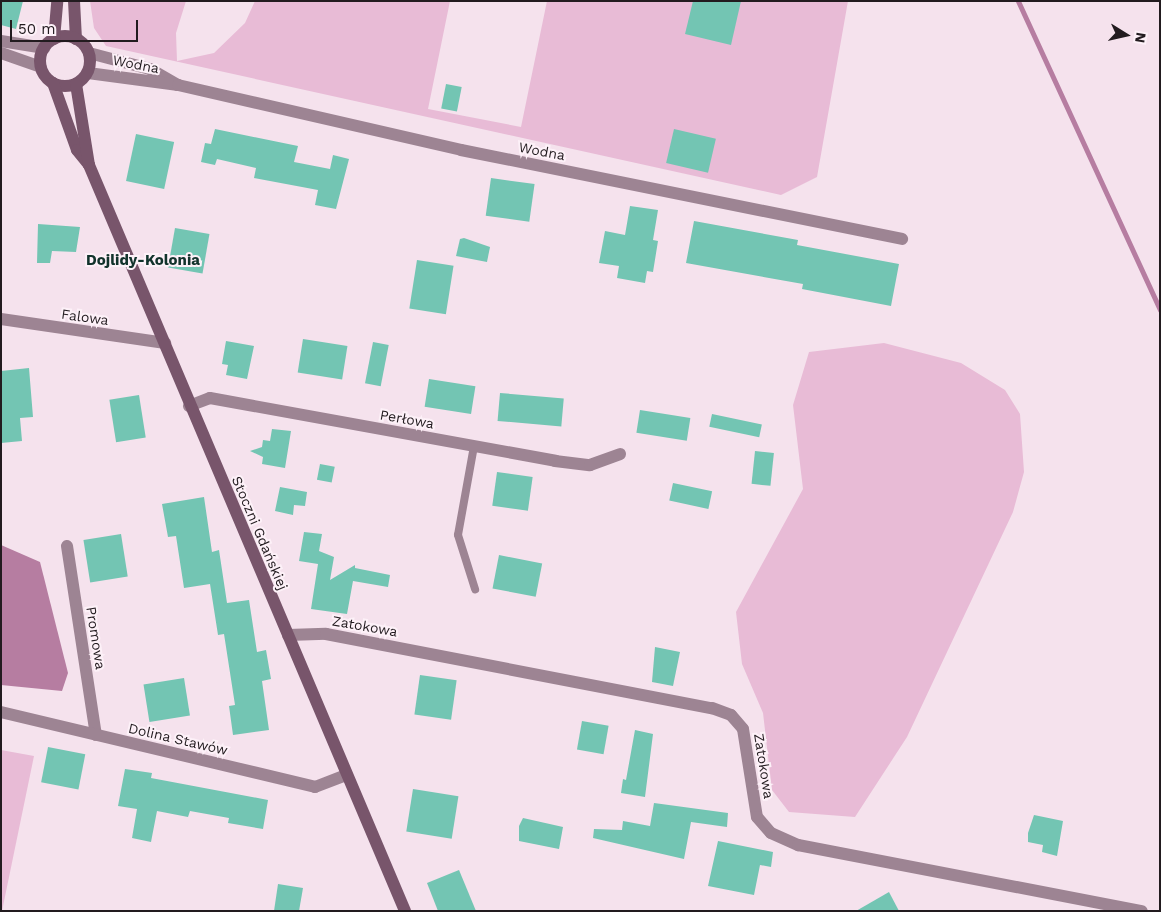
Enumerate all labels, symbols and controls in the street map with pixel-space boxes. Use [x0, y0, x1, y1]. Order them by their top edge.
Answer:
scale bar [12, 10, 140, 42]
north arrow [1101, 10, 1151, 60]
text: 50 m [18, 20, 55, 38]
text: N [1132, 31, 1150, 44]
street label: Wodna [111, 51, 161, 77]
street label: Wodna [517, 138, 567, 164]
district label: Dojlidy-Kolonia [86, 252, 200, 270]
street label: Falowa [60, 305, 110, 329]
street label: Perłowa [379, 406, 435, 432]
street label: Stoczni Gdańskiej [228, 474, 292, 592]
street label: Promowa [83, 605, 109, 671]
street label: Zatokowa [331, 612, 399, 640]
street label: Dolina Stawów [126, 719, 230, 759]
street label: Zatokowa [751, 732, 777, 800]

